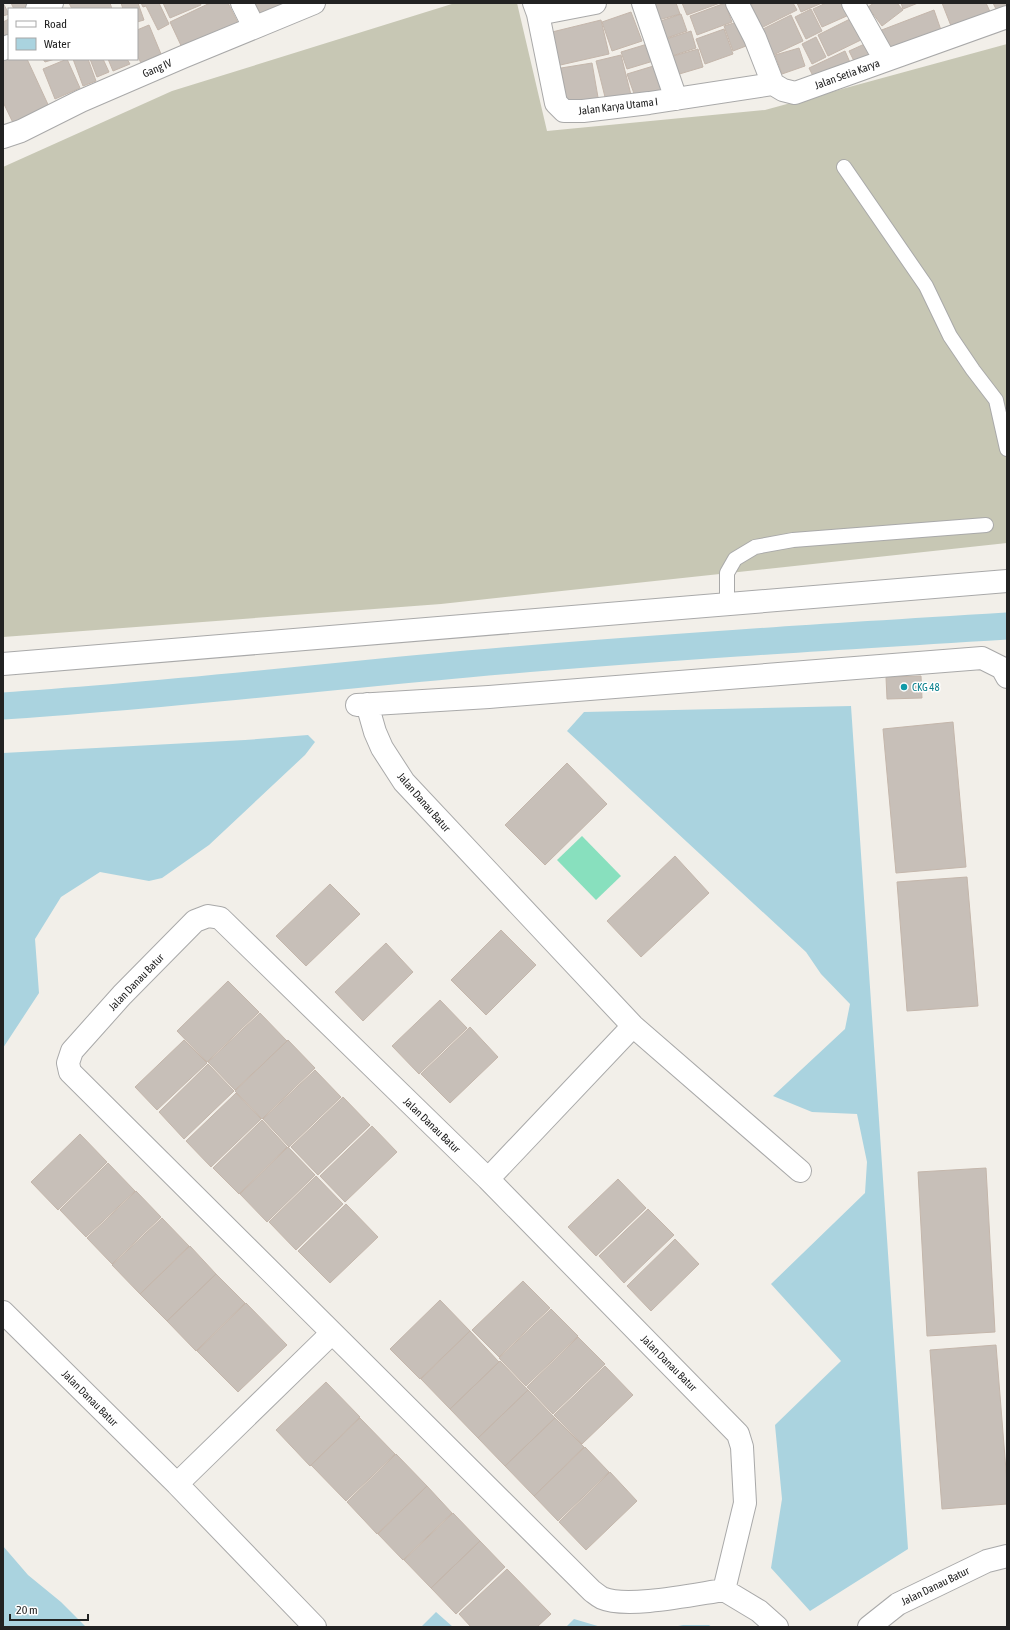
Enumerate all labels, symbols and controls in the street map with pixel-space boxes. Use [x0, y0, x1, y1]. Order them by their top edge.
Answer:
legend [8, 8, 138, 60]
text: Road [44, 17, 67, 31]
text: Water [44, 37, 71, 51]
street label: Gang IV [141, 56, 174, 80]
street label: Jalan Setia Karya [813, 57, 881, 91]
street label: Jalan Karya Utama I [577, 95, 659, 117]
place label: CKG 48 [912, 681, 940, 693]
marker: CKG 48 [899, 682, 909, 692]
street label: Jalan Danau Batur [395, 770, 453, 834]
street label: Jalan Danau Batur [106, 951, 167, 1013]
street label: Jalan Danau Batur [401, 1095, 463, 1156]
street label: Jalan Danau Batur [639, 1333, 700, 1394]
street label: Jalan Danau Batur [60, 1368, 121, 1429]
street label: Jalan Danau Batur [899, 1564, 972, 1608]
scale bar [10, 1596, 88, 1622]
text: 20 m [16, 1603, 38, 1617]

